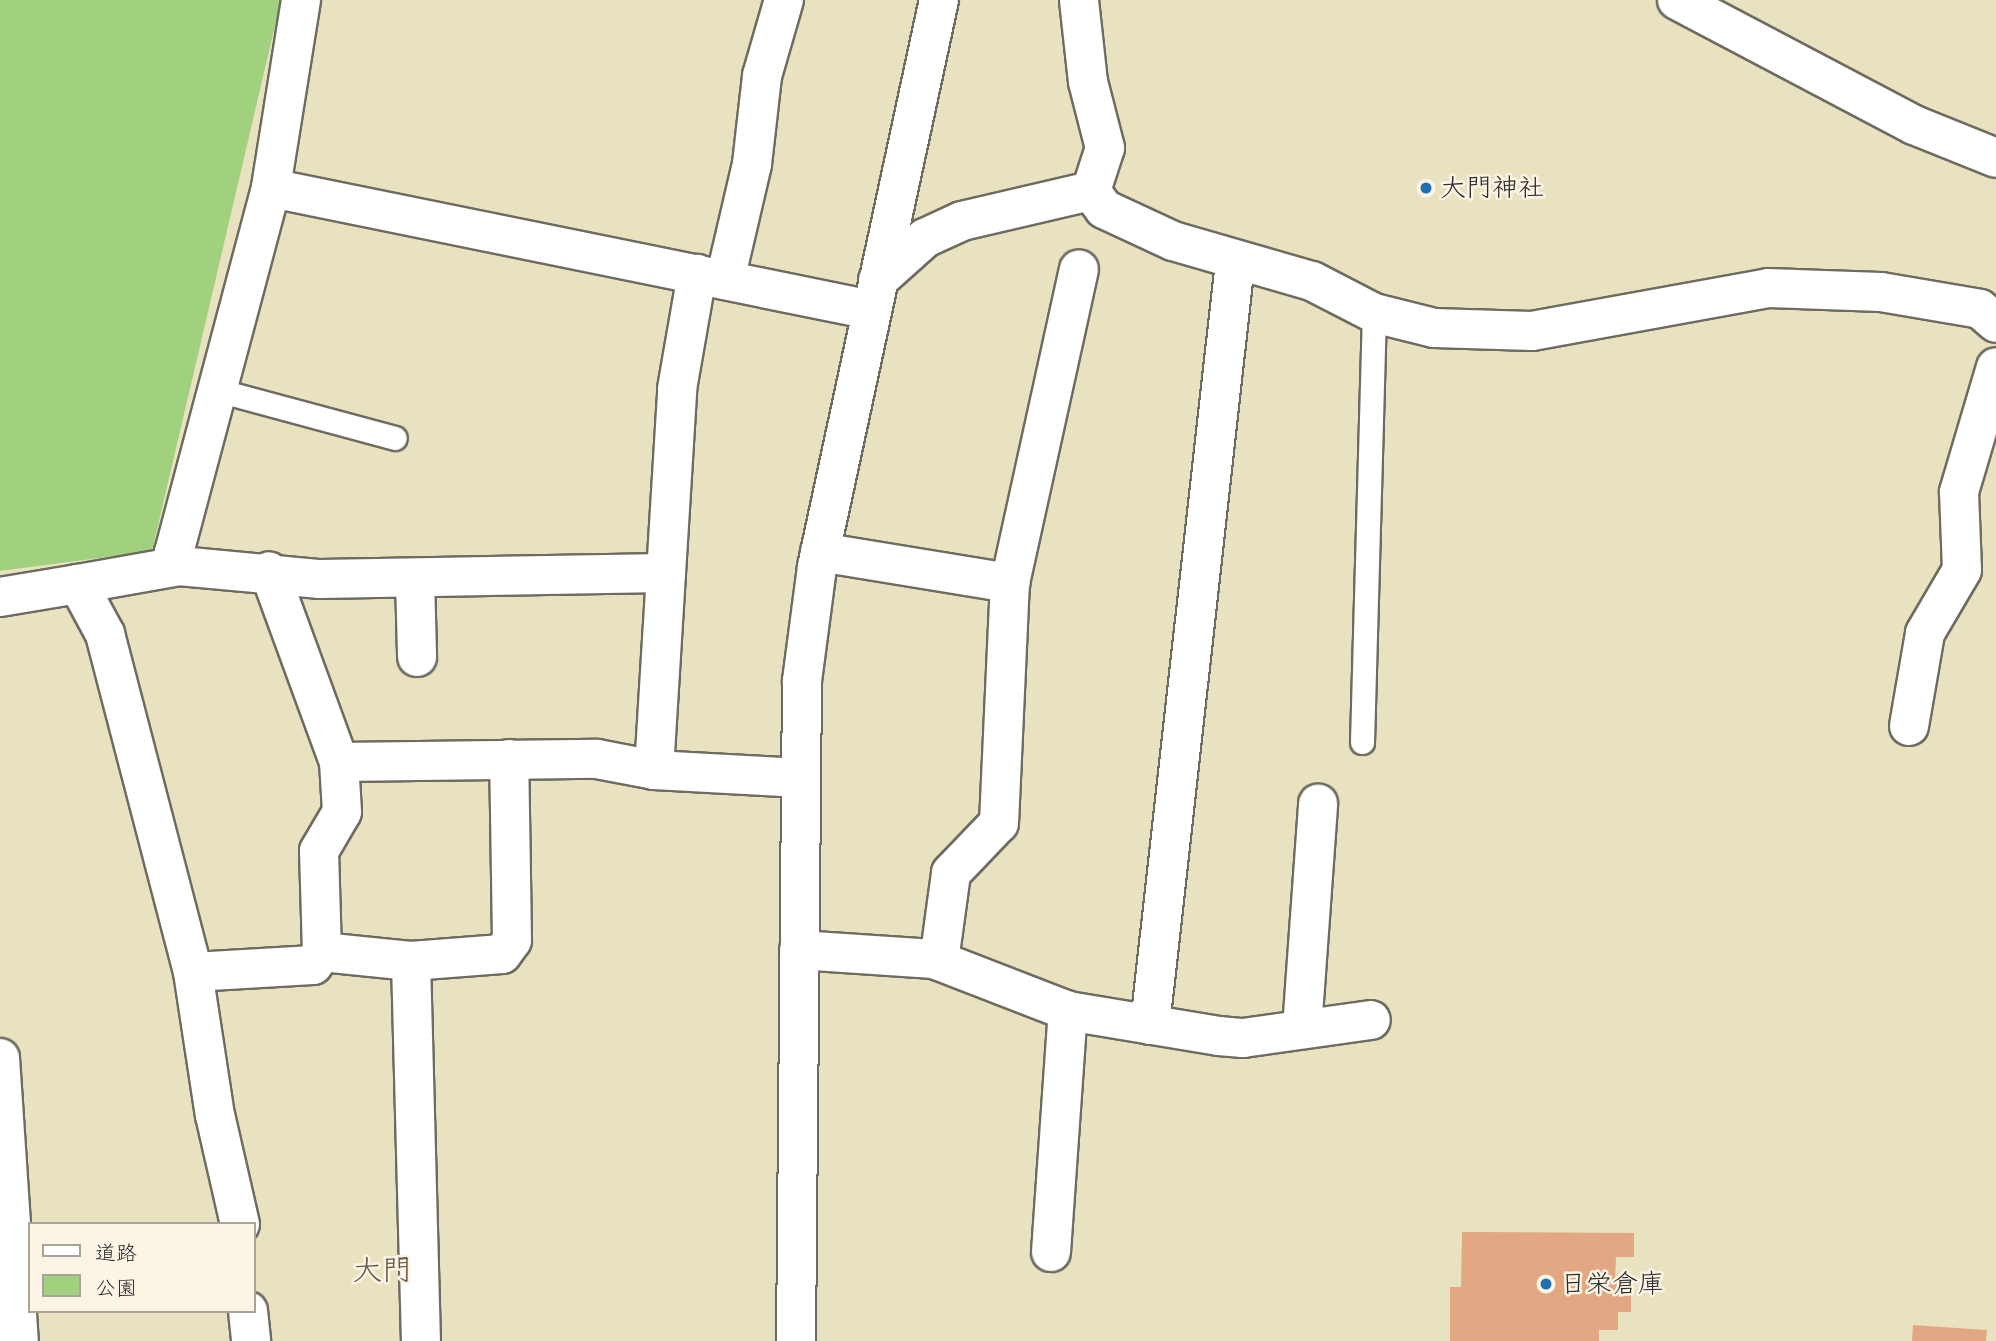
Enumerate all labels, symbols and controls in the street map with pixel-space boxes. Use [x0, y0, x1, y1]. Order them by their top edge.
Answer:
place label: 大門神社 [1440, 172, 1544, 204]
marker: 大門神社 [1418, 180, 1434, 196]
legend [28, 1222, 256, 1313]
text: 道路 [95, 1240, 137, 1265]
district label: 大門 [352, 1252, 412, 1288]
place label: 日栄倉庫 [1560, 1268, 1664, 1300]
text: 公園 [95, 1275, 137, 1300]
marker: 日栄倉庫 [1538, 1276, 1554, 1292]

